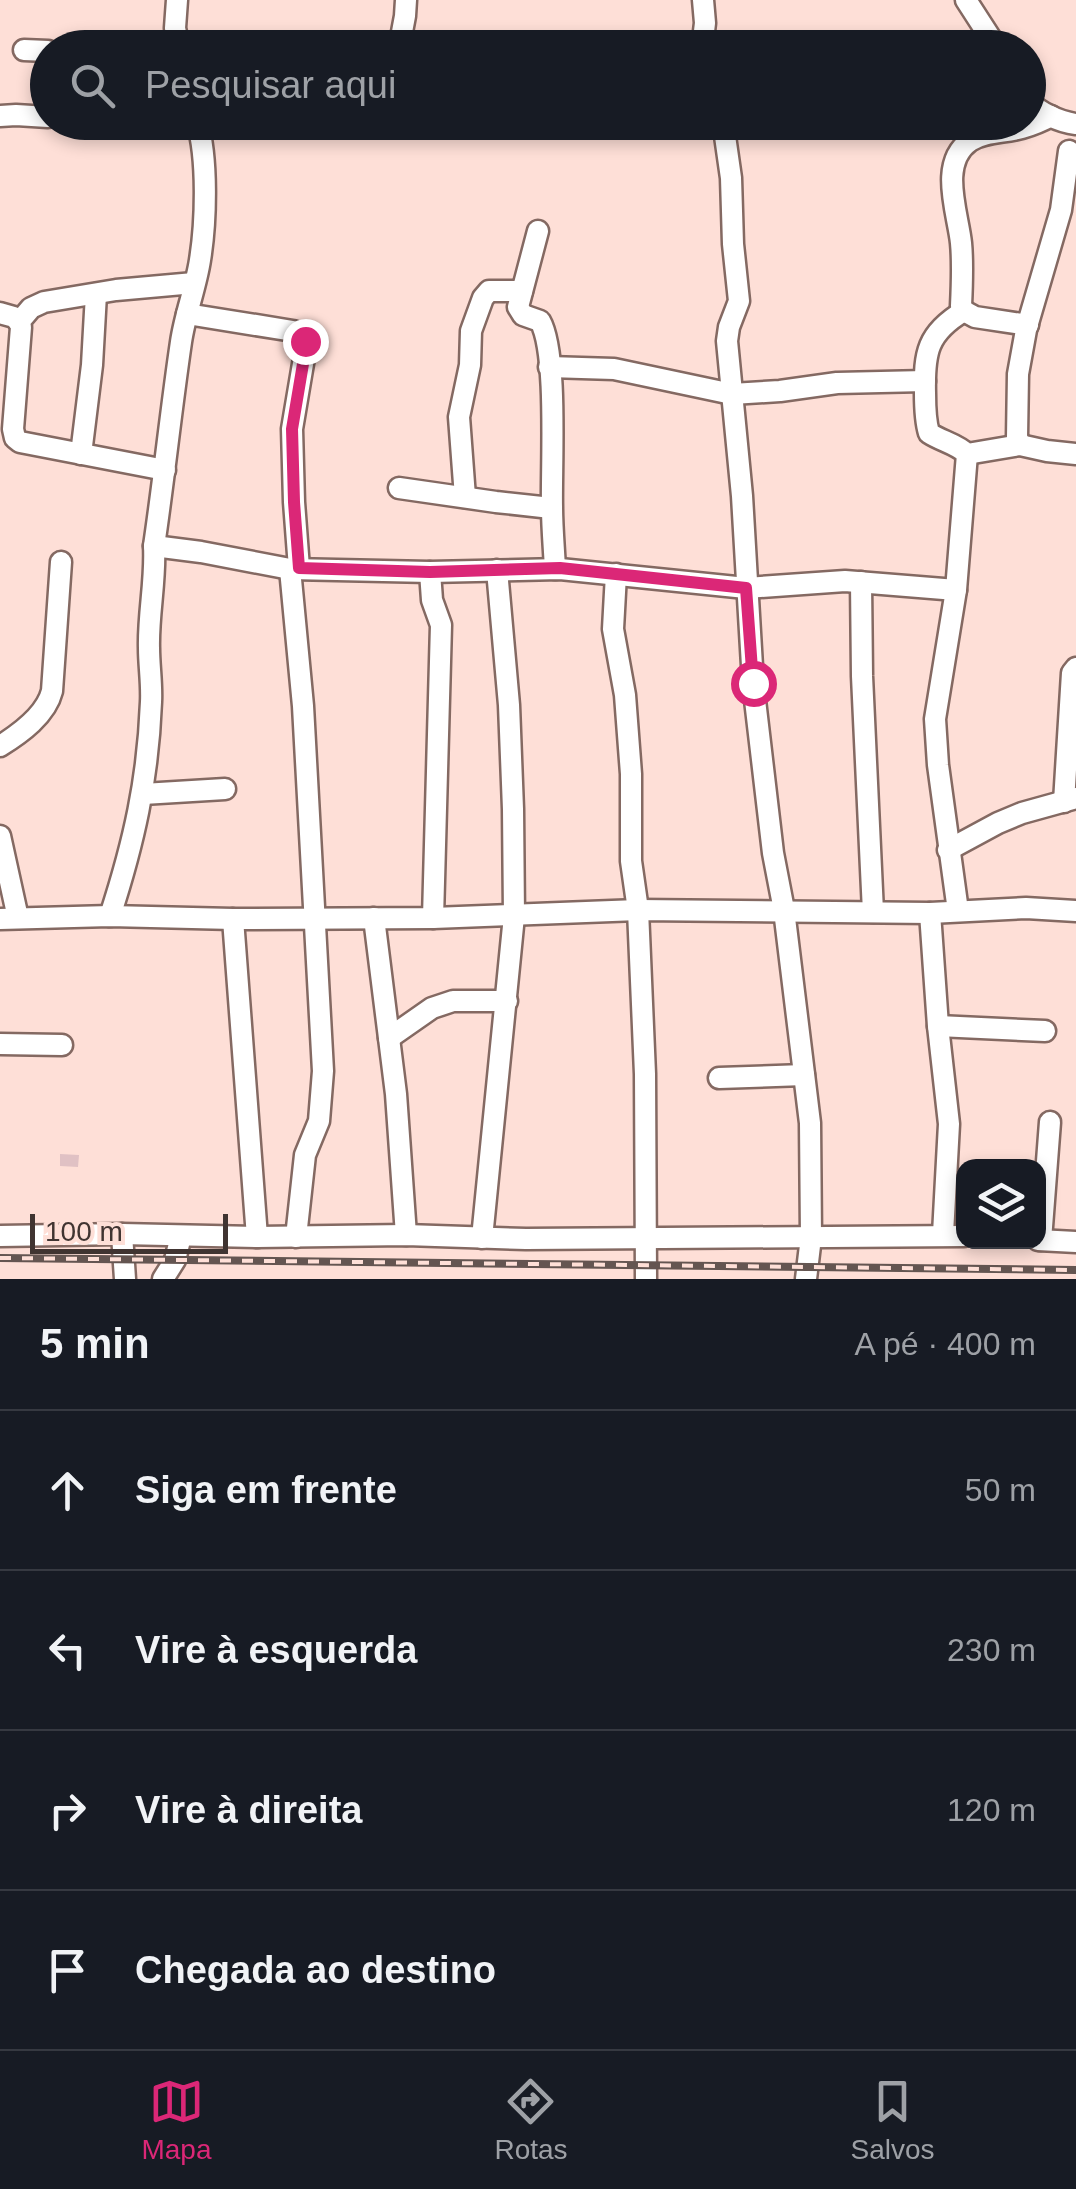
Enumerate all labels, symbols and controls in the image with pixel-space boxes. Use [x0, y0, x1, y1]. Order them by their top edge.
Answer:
search box [30, 30, 1046, 140]
icon: search [65, 58, 120, 113]
text: Pesquisar aqui [145, 64, 396, 106]
route end [283, 319, 329, 365]
route start [731, 661, 777, 707]
map controls [956, 1159, 1046, 1249]
button: layers [956, 1159, 1046, 1249]
scale bar [30, 1209, 228, 1254]
text: 100 m [45, 1216, 123, 1247]
text: 5 min [40, 1320, 150, 1367]
text: A pé · 400 m [855, 1326, 1036, 1362]
icon: ahead [40, 1463, 95, 1518]
text: Siga em frente [135, 1469, 397, 1511]
text: 50 m [965, 1472, 1036, 1508]
icon: left [40, 1623, 95, 1678]
text: Vire à esquerda [135, 1629, 417, 1671]
text: 230 m [947, 1632, 1036, 1668]
icon: right [40, 1783, 95, 1838]
text: Vire à direita [135, 1789, 362, 1831]
text: 120 m [947, 1792, 1036, 1828]
icon: arrive [40, 1943, 95, 1998]
text: Chegada ao destino [135, 1949, 496, 1991]
tab: Mapa [141, 2074, 212, 2166]
tab: Rotas [494, 2074, 568, 2166]
tab: Salvos [850, 2074, 935, 2166]

